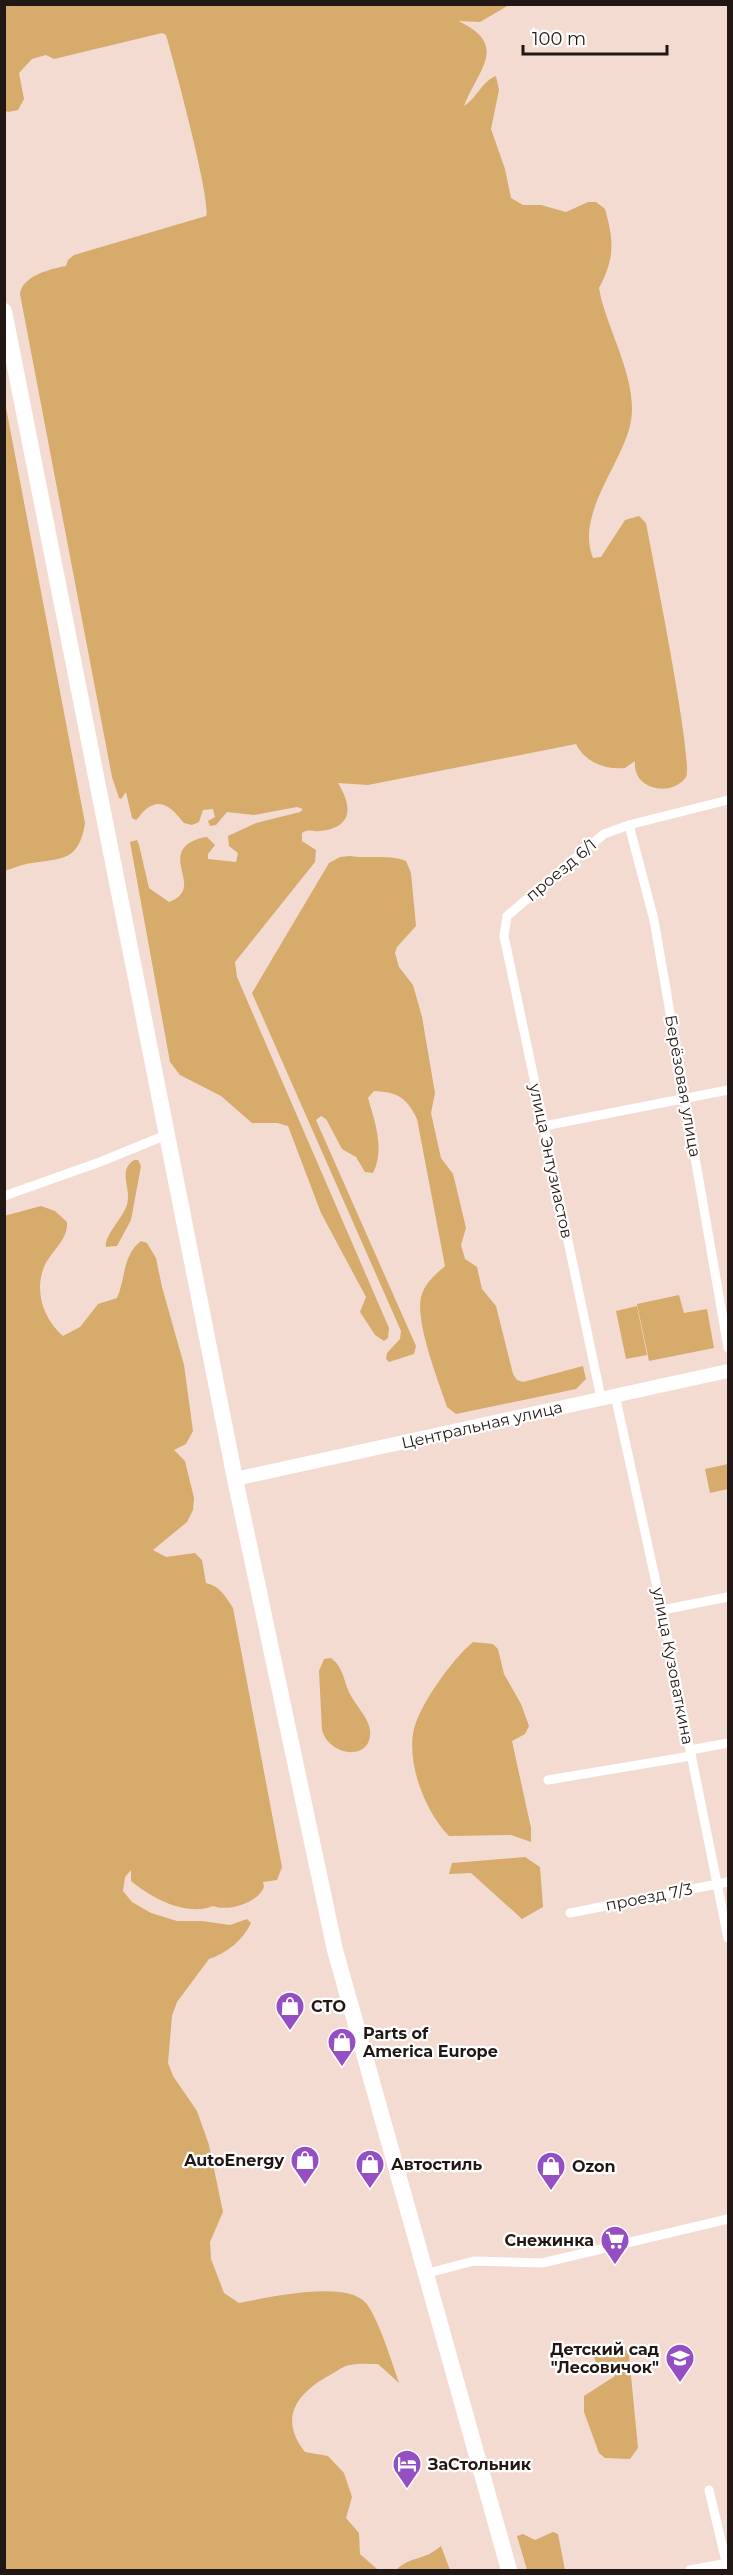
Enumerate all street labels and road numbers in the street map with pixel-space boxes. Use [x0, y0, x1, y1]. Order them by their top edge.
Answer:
street label: проезд 6/1 [522, 835, 600, 905]
street label: Берёзовая улица [661, 1013, 705, 1159]
street label: улица Энтузиастов [525, 1081, 577, 1240]
street label: Центральная улица [400, 1397, 564, 1453]
street label: улица Кузоваткина [648, 1585, 698, 1746]
street label: проезд 7/3 [604, 1879, 694, 1915]

